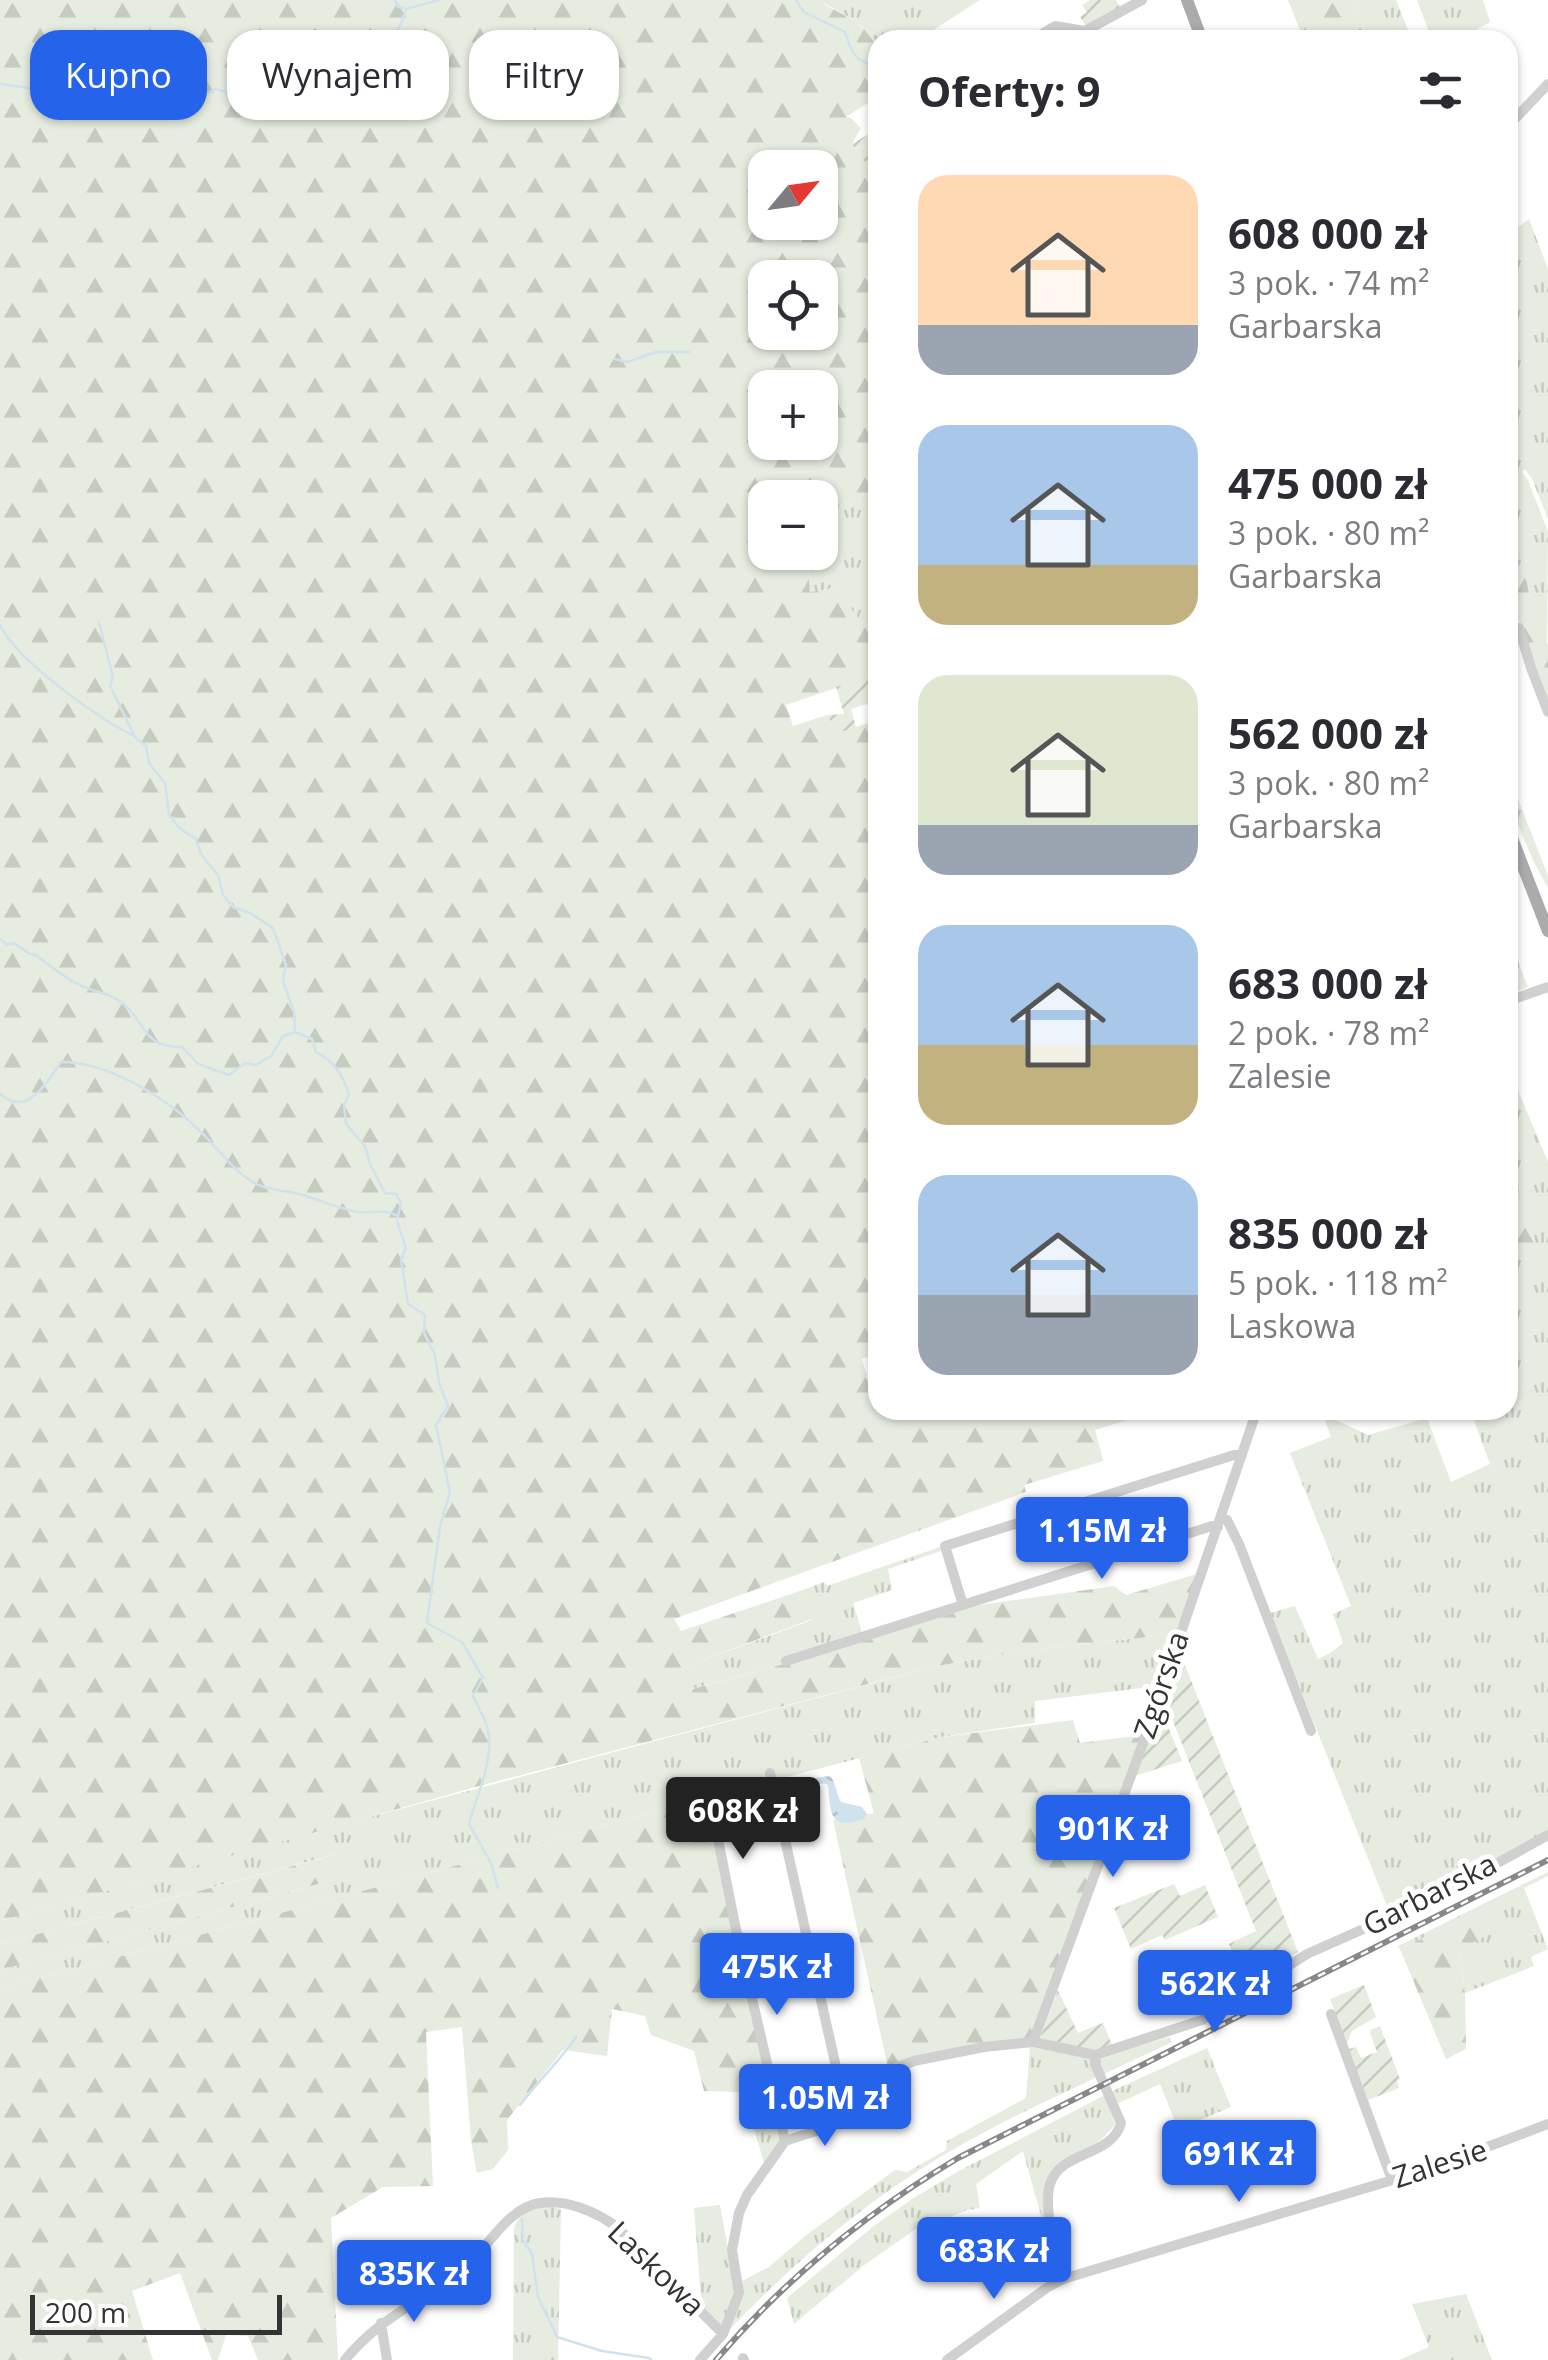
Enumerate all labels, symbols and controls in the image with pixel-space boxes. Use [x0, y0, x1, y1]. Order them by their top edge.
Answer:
chip: Kupno [30, 30, 207, 120]
chip: Wynajem [227, 30, 449, 120]
chip: Filtry [469, 30, 619, 120]
text: Oferty: 9 [918, 62, 1101, 119]
icon: filters [1413, 63, 1468, 118]
north arrow [748, 150, 838, 240]
map controls [748, 150, 838, 570]
text: 608 000 zł [1228, 204, 1427, 261]
icon: home [998, 215, 1118, 335]
button: locate [748, 260, 838, 350]
text: 3 pok. · 74 m² [1228, 261, 1429, 304]
text: Garbarska [1228, 304, 1382, 347]
button: + [748, 370, 838, 460]
text: 475 000 zł [1228, 454, 1427, 511]
icon: home [998, 465, 1118, 585]
button: − [748, 480, 838, 570]
text: 3 pok. · 80 m² [1228, 511, 1429, 554]
text: Garbarska [1228, 554, 1382, 597]
text: 562 000 zł [1228, 704, 1427, 761]
icon: home [998, 715, 1118, 835]
text: 3 pok. · 80 m² [1228, 761, 1429, 804]
text: Garbarska [1228, 804, 1382, 847]
text: 683 000 zł [1228, 954, 1427, 1011]
icon: home [998, 965, 1118, 1085]
text: 2 pok. · 78 m² [1228, 1011, 1429, 1054]
text: Zalesie [1228, 1054, 1331, 1097]
text: 835 000 zł [1228, 1204, 1427, 1261]
icon: home [998, 1215, 1118, 1335]
text: 5 pok. · 118 m² [1228, 1261, 1448, 1304]
text: Laskowa [1228, 1304, 1356, 1347]
pin: 1.15M zł [999, 1497, 1205, 1582]
text: 1.15M zł [1038, 1508, 1166, 1551]
street label: Zgórska [1123, 1626, 1198, 1743]
pin: 608K zł [651, 1777, 835, 1862]
text: 608K zł [688, 1788, 798, 1831]
pin: 901K zł [1021, 1795, 1205, 1880]
text: 901K zł [1058, 1806, 1168, 1849]
street label: Garbarska [1356, 1843, 1503, 1945]
pin: 475K zł [685, 1933, 869, 2018]
text: 475K zł [722, 1944, 832, 1987]
pin: 562K zł [1123, 1950, 1307, 2035]
text: 562K zł [1160, 1961, 1270, 2004]
pin: 1.05M zł [722, 2064, 928, 2149]
text: 1.05M zł [761, 2075, 889, 2118]
pin: 691K zł [1147, 2120, 1331, 2205]
street label: Zalesie [1387, 2128, 1492, 2197]
text: 691K zł [1184, 2131, 1294, 2174]
street label: Laskowa [600, 2211, 715, 2324]
pin: 683K zł [902, 2217, 1086, 2302]
text: 683K zł [939, 2228, 1049, 2271]
pin: 835K zł [322, 2240, 506, 2325]
text: 835K zł [359, 2251, 469, 2294]
scale bar [30, 2290, 282, 2334]
text: 200 m [45, 2293, 126, 2331]

